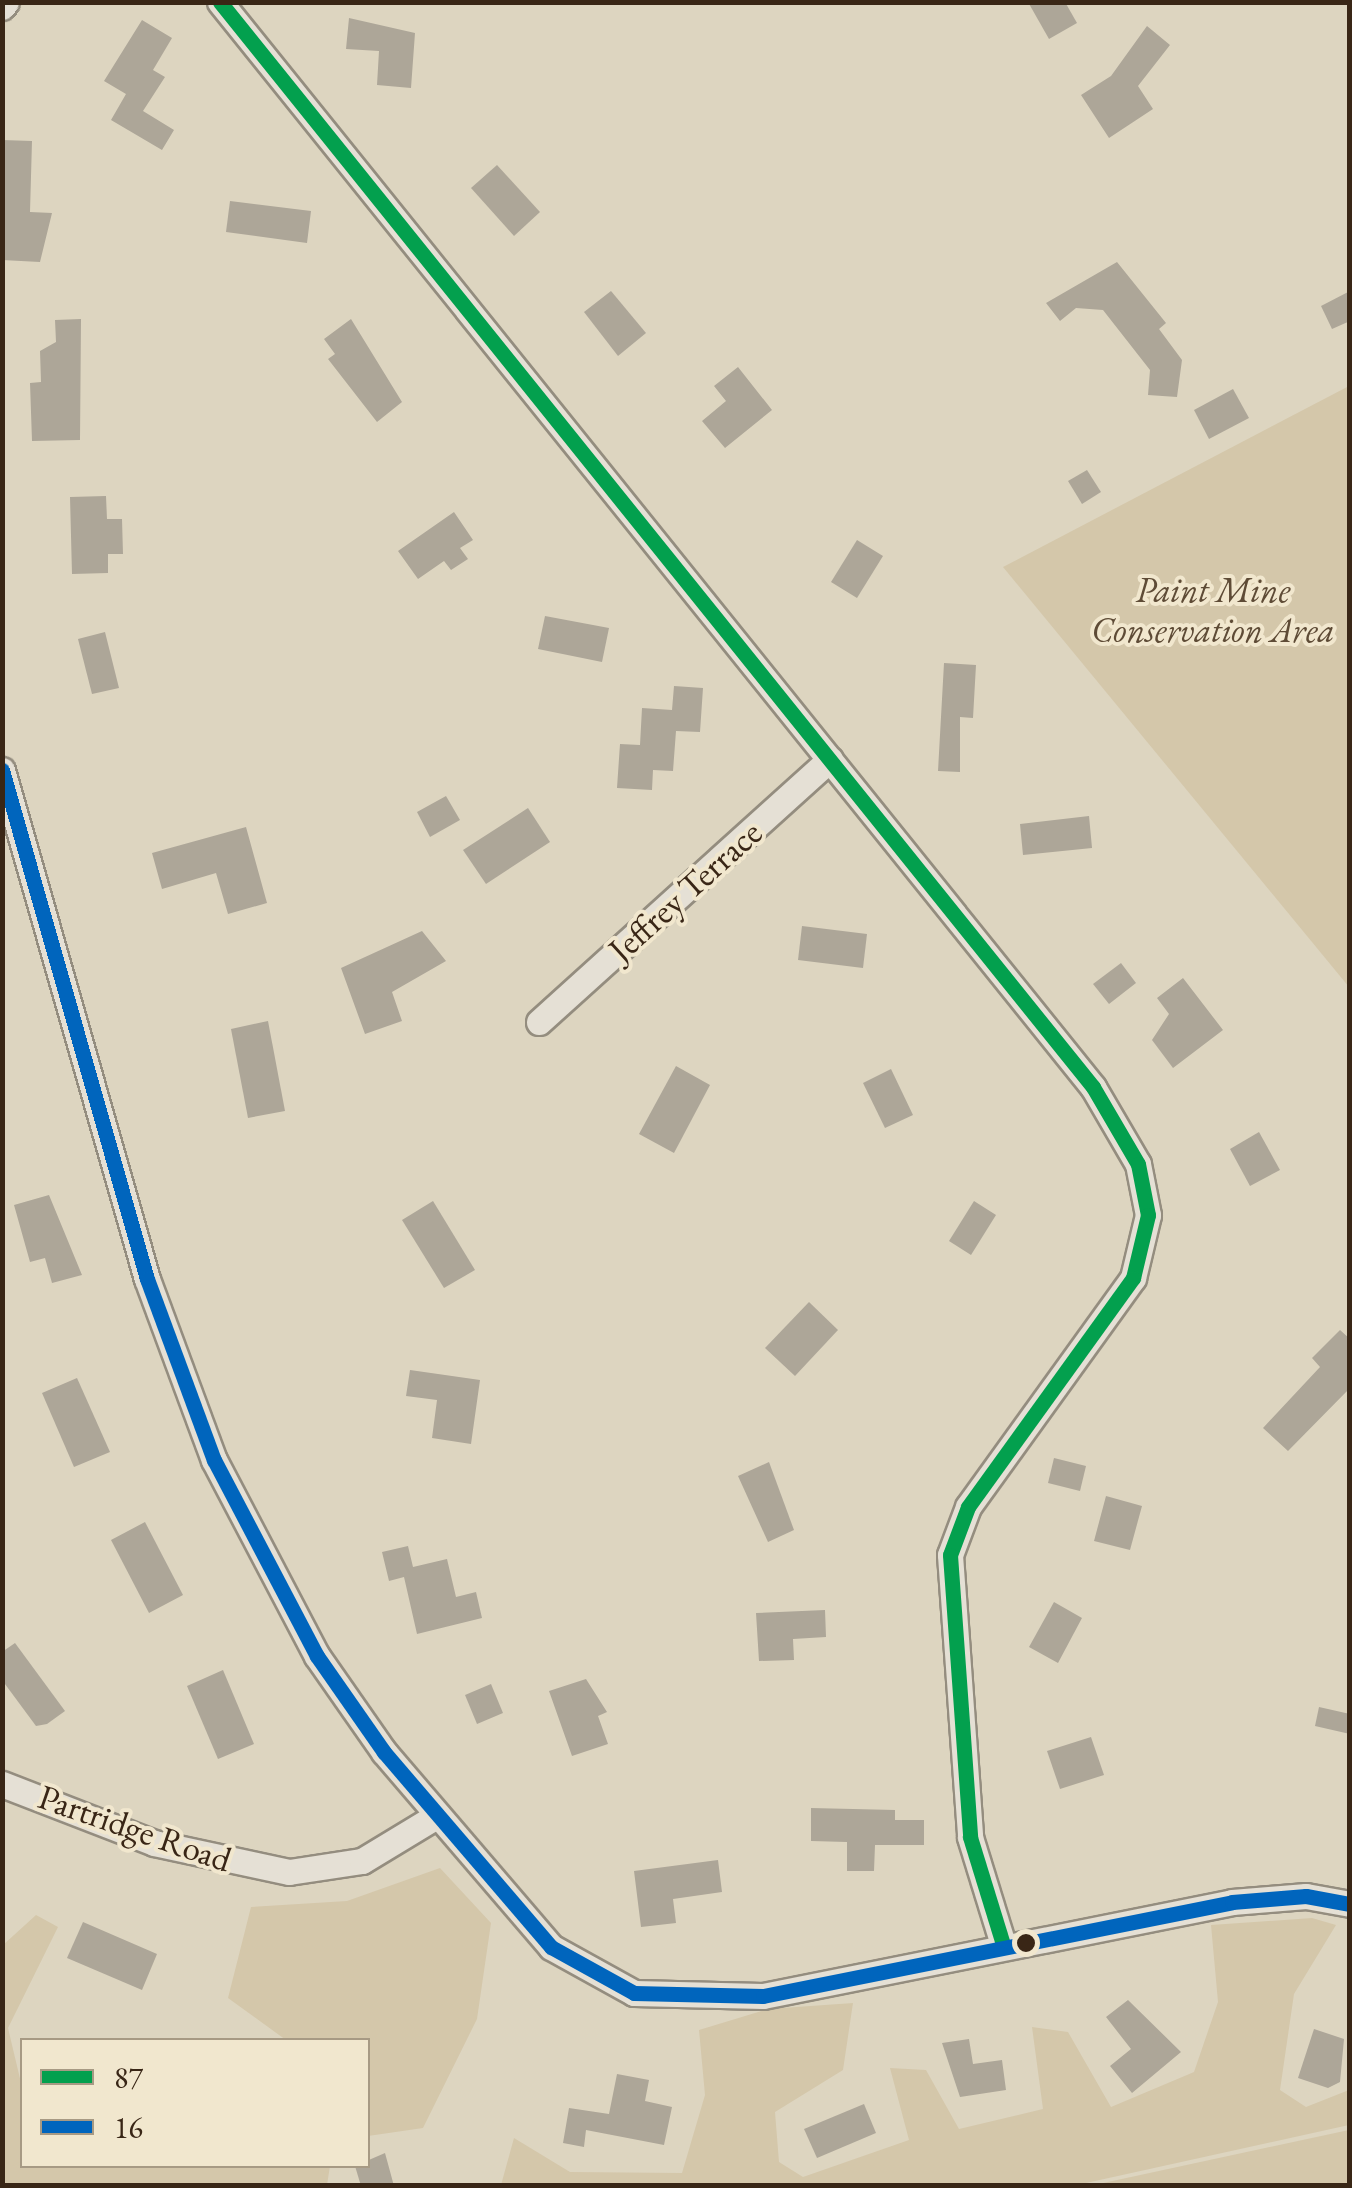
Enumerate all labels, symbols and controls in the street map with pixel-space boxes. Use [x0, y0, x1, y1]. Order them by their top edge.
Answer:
park label: Paint Mine Conservation Area [1091, 569, 1335, 651]
street label: Jeffrey Terrace [600, 811, 770, 971]
street label: Partridge Road [33, 1775, 237, 1881]
unlabelled marker [1016, 1933, 1036, 1953]
legend [20, 2038, 370, 2168]
text: 87 [114, 2058, 143, 2097]
text: 16 [114, 2108, 143, 2147]

